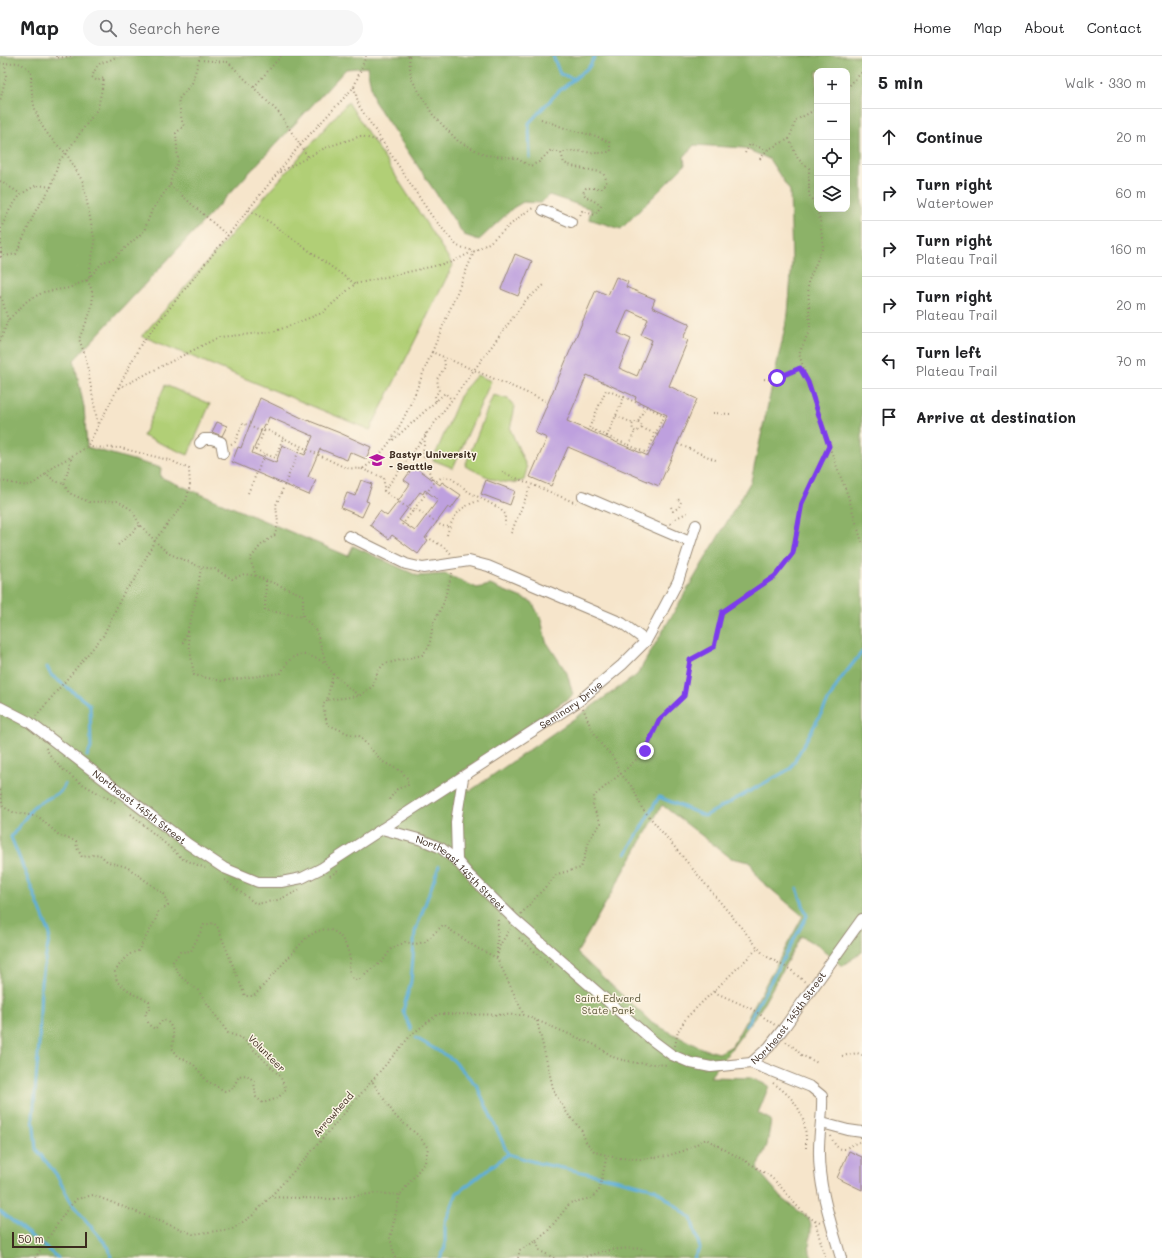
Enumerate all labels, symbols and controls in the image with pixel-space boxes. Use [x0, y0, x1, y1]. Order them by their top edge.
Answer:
search box [83, 10, 363, 46]
text: Map [20, 15, 59, 40]
icon: search [97, 17, 119, 39]
text: Search here [129, 18, 220, 38]
text: Home [913, 18, 951, 37]
text: Map [973, 18, 1002, 37]
text: About [1024, 18, 1065, 37]
text: Contact [1087, 18, 1142, 37]
map controls [814, 68, 850, 212]
button: + [814, 68, 850, 104]
text: 5 min [878, 71, 923, 93]
text: Walk · 330 m [1065, 74, 1146, 91]
button: − [814, 104, 850, 140]
icon: ahead [878, 126, 900, 148]
text: Continue [916, 127, 983, 147]
text: 20 m [1116, 128, 1146, 145]
button: locate [814, 140, 850, 176]
text: Turn right [916, 174, 993, 194]
button: layers [814, 176, 850, 212]
icon: right [878, 182, 900, 204]
text: 60 m [1116, 184, 1146, 201]
text: Watertower [916, 194, 994, 211]
text: Turn right [916, 230, 993, 250]
icon: right [878, 238, 900, 260]
text: 160 m [1110, 240, 1146, 257]
text: Plateau Trail [916, 250, 998, 267]
text: Turn right [916, 286, 993, 306]
icon: right [878, 294, 900, 316]
text: 20 m [1116, 296, 1146, 313]
text: Plateau Trail [916, 306, 998, 323]
text: Turn left [916, 342, 981, 362]
icon: left [878, 350, 900, 372]
text: 70 m [1116, 352, 1146, 369]
text: Plateau Trail [916, 362, 998, 379]
route start [768, 369, 786, 387]
icon: arrive [878, 406, 900, 428]
text: Arrive at destination [916, 407, 1076, 427]
place label: Bastyr University - Seattle [389, 447, 477, 473]
school or university icon: Bastyr University - Seattle [368, 451, 386, 469]
street label: Seminary Drive [536, 677, 605, 732]
route end [636, 742, 654, 760]
street label: Northeast 145th Street [90, 766, 189, 847]
street label: Northeast 145th Street [414, 832, 509, 914]
street label: Northeast 145th Street [747, 969, 829, 1067]
park label: Saint Edward State Park [575, 991, 641, 1017]
street label: Volunteer [245, 1031, 289, 1075]
street label: Arrowhead [310, 1089, 356, 1139]
scale bar [12, 1230, 87, 1249]
text: 50 m [18, 1231, 44, 1246]

